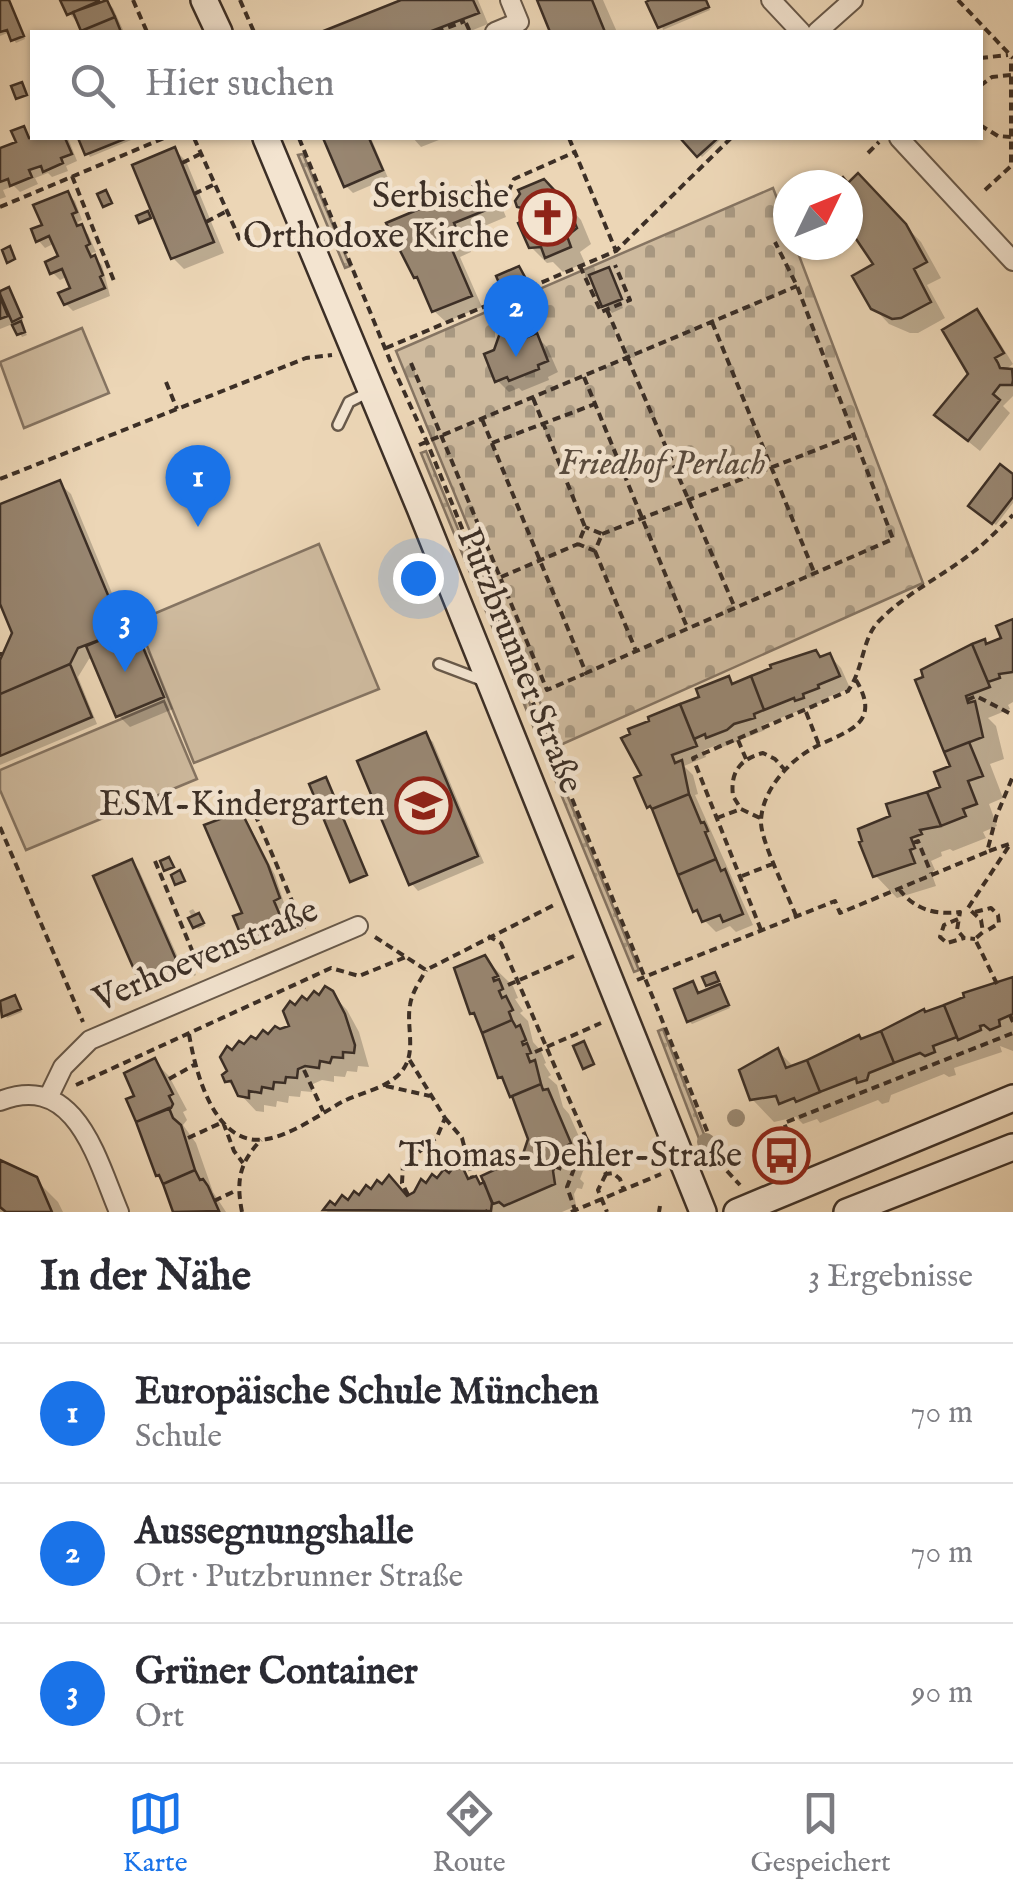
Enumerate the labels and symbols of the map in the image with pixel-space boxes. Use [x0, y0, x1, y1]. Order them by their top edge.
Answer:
north arrow [773, 170, 863, 260]
place label: Serbische Orthodoxe Kirche [243, 175, 509, 260]
church icon: Serbische Orthodoxe Kirche [518, 187, 578, 247]
pin: 2 [484, 274, 548, 357]
park label: Friedhof Perlach [559, 442, 766, 487]
pin: 1 [166, 444, 230, 527]
street label: Putzbrunner Straße [445, 522, 593, 800]
your location [393, 553, 444, 604]
pin: 3 [92, 590, 158, 672]
school or university icon: ESM-Kindergarten [394, 775, 454, 835]
place label: ESM-Kindergarten [99, 783, 385, 828]
street label: Verhoevenstraße [86, 888, 325, 1024]
bus stop icon: Thomas-Dehler-Straße [751, 1126, 811, 1186]
place label: Thomas-Dehler-Straße [399, 1134, 742, 1179]

